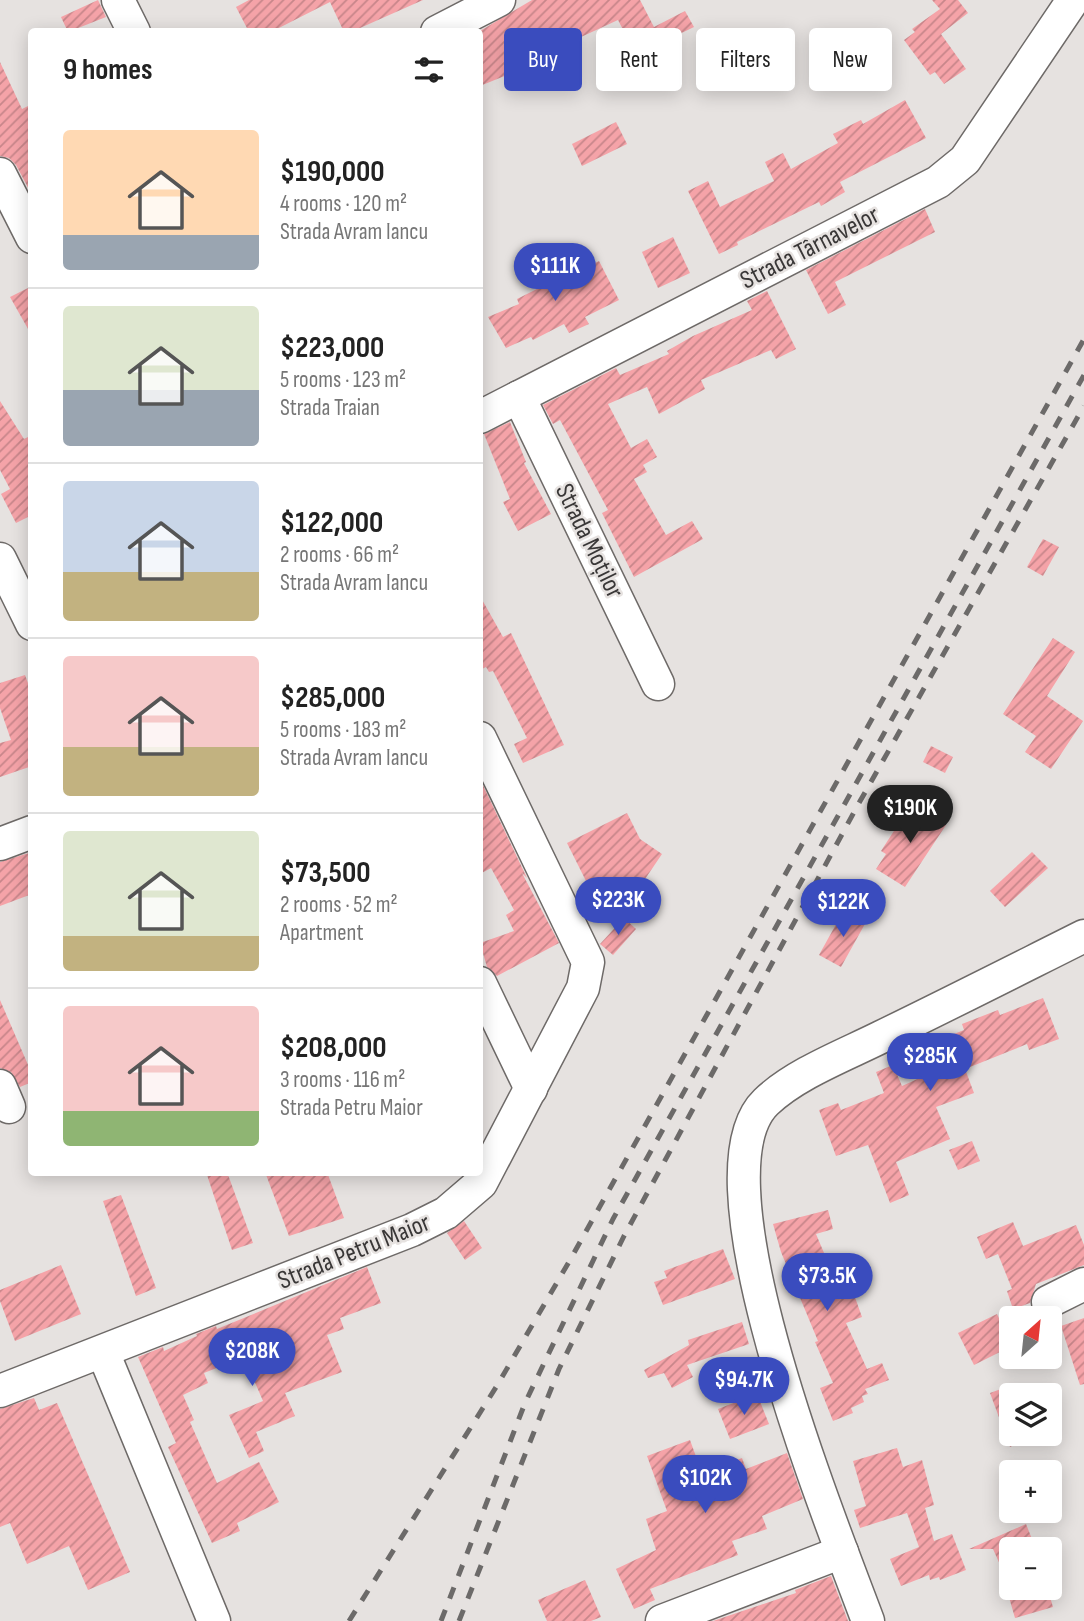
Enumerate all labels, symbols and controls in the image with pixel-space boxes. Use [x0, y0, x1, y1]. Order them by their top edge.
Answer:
chip: Buy [504, 28, 582, 91]
chip: Rent [596, 28, 682, 91]
chip: Filters [696, 28, 795, 91]
chip: New [809, 28, 892, 91]
icon: filters [410, 51, 448, 89]
text: 9 homes [63, 52, 153, 88]
text: $190,000 [280, 154, 385, 190]
icon: home [119, 158, 203, 242]
text: 4 rooms · 120 m² [280, 190, 407, 218]
street label: Strada Târnavelor [735, 199, 885, 296]
text: Strada Avram Iancu [280, 218, 428, 246]
pin: $111K [506, 244, 604, 303]
text: $111K [530, 252, 580, 280]
text: $223,000 [280, 330, 384, 366]
icon: home [119, 334, 203, 418]
text: 5 rooms · 123 m² [280, 366, 406, 394]
text: Strada Traian [280, 394, 380, 422]
street label: Strada Moților [548, 479, 630, 604]
text: $122,000 [280, 505, 383, 541]
icon: home [119, 509, 203, 593]
text: 2 rooms · 66 m² [280, 541, 399, 569]
text: Strada Avram Iancu [280, 569, 428, 597]
text: $285,000 [280, 680, 385, 716]
icon: home [119, 684, 203, 768]
text: 5 rooms · 183 m² [280, 716, 406, 744]
text: Strada Avram Iancu [280, 744, 428, 772]
pin: $190K [861, 786, 959, 845]
text: $190K [883, 794, 937, 822]
text: $73,500 [280, 855, 370, 891]
icon: home [119, 859, 203, 943]
pin: $223K [569, 878, 667, 937]
pin: $122K [794, 880, 892, 939]
text: $223K [591, 886, 645, 914]
text: $122K [817, 888, 869, 916]
text: 2 rooms · 52 m² [280, 891, 398, 919]
text: Apartment [280, 919, 364, 947]
text: $208,000 [280, 1030, 386, 1066]
icon: home [119, 1034, 203, 1118]
pin: $285K [881, 1034, 979, 1093]
text: $285K [903, 1042, 957, 1070]
text: 3 rooms · 116 m² [280, 1066, 405, 1094]
text: Strada Petru Maior [280, 1094, 423, 1122]
street label: Strada Petru Maior [273, 1207, 435, 1297]
pin: $73.5K [770, 1254, 884, 1313]
text: $73.5K [798, 1262, 856, 1290]
north arrow [999, 1306, 1062, 1368]
map controls [999, 1306, 1062, 1600]
pin: $208K [203, 1328, 301, 1388]
text: $208K [225, 1337, 279, 1365]
pin: $94.7K [687, 1358, 801, 1417]
text: $94.7K [714, 1366, 774, 1394]
button: layers [999, 1383, 1062, 1446]
pin: $102K [656, 1456, 754, 1515]
button: + [999, 1460, 1062, 1523]
text: $102K [678, 1464, 732, 1492]
button: − [999, 1537, 1062, 1600]

